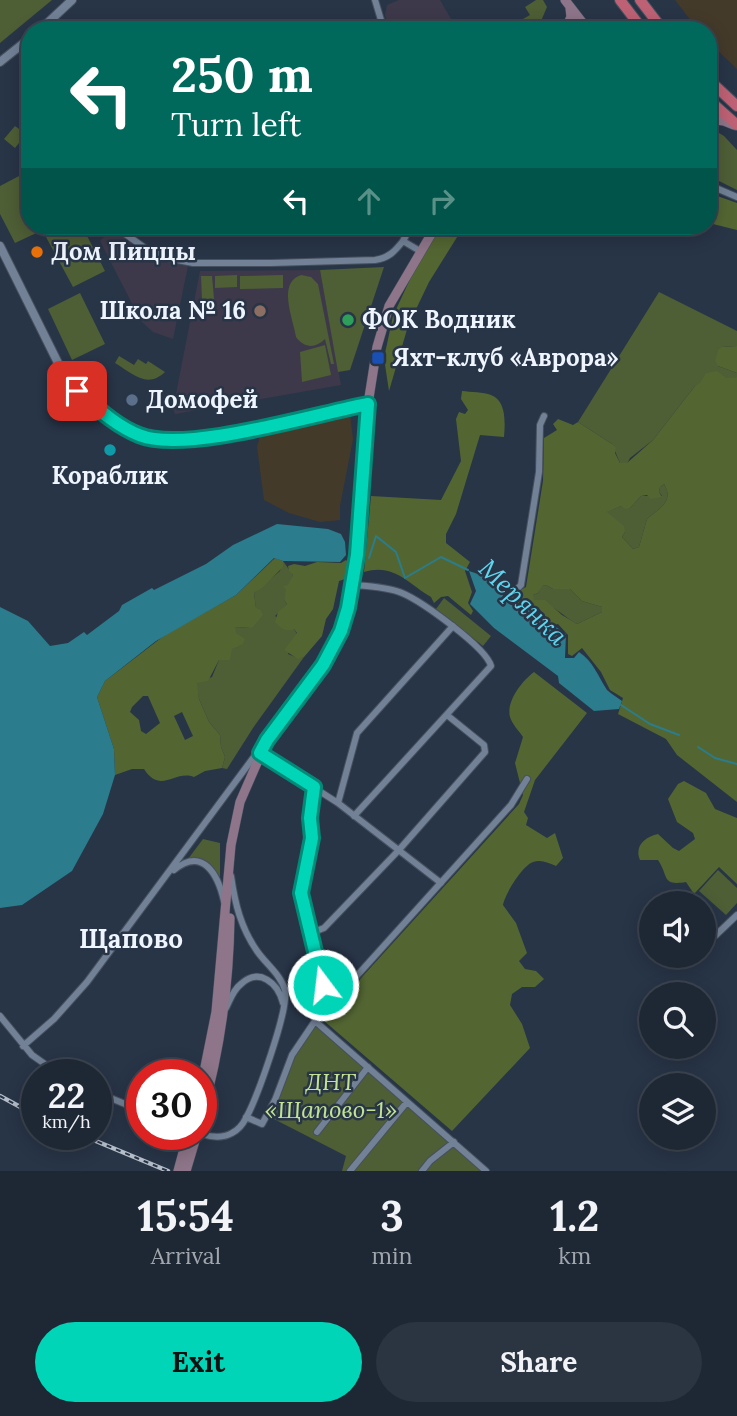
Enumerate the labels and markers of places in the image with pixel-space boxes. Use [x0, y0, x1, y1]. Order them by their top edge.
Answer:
place label: Дом Пиццы [51, 236, 196, 267]
marker: Дом Пиццы [29, 244, 45, 260]
place label: Школа № 16 [100, 295, 246, 326]
marker: Школа № 16 [252, 303, 268, 319]
place label: ФОК Водник [362, 304, 516, 335]
marker: ФОК Водник [340, 312, 356, 328]
place label: Яхт-клуб «Аврора» [392, 342, 619, 373]
marker: Яхт-клуб «Аврора» [370, 350, 386, 366]
pin [47, 361, 107, 421]
place label: Домофей [146, 384, 258, 415]
marker: Домофей [124, 392, 140, 408]
marker: Кораблик [102, 442, 118, 458]
place label: Кораблик [52, 460, 168, 491]

